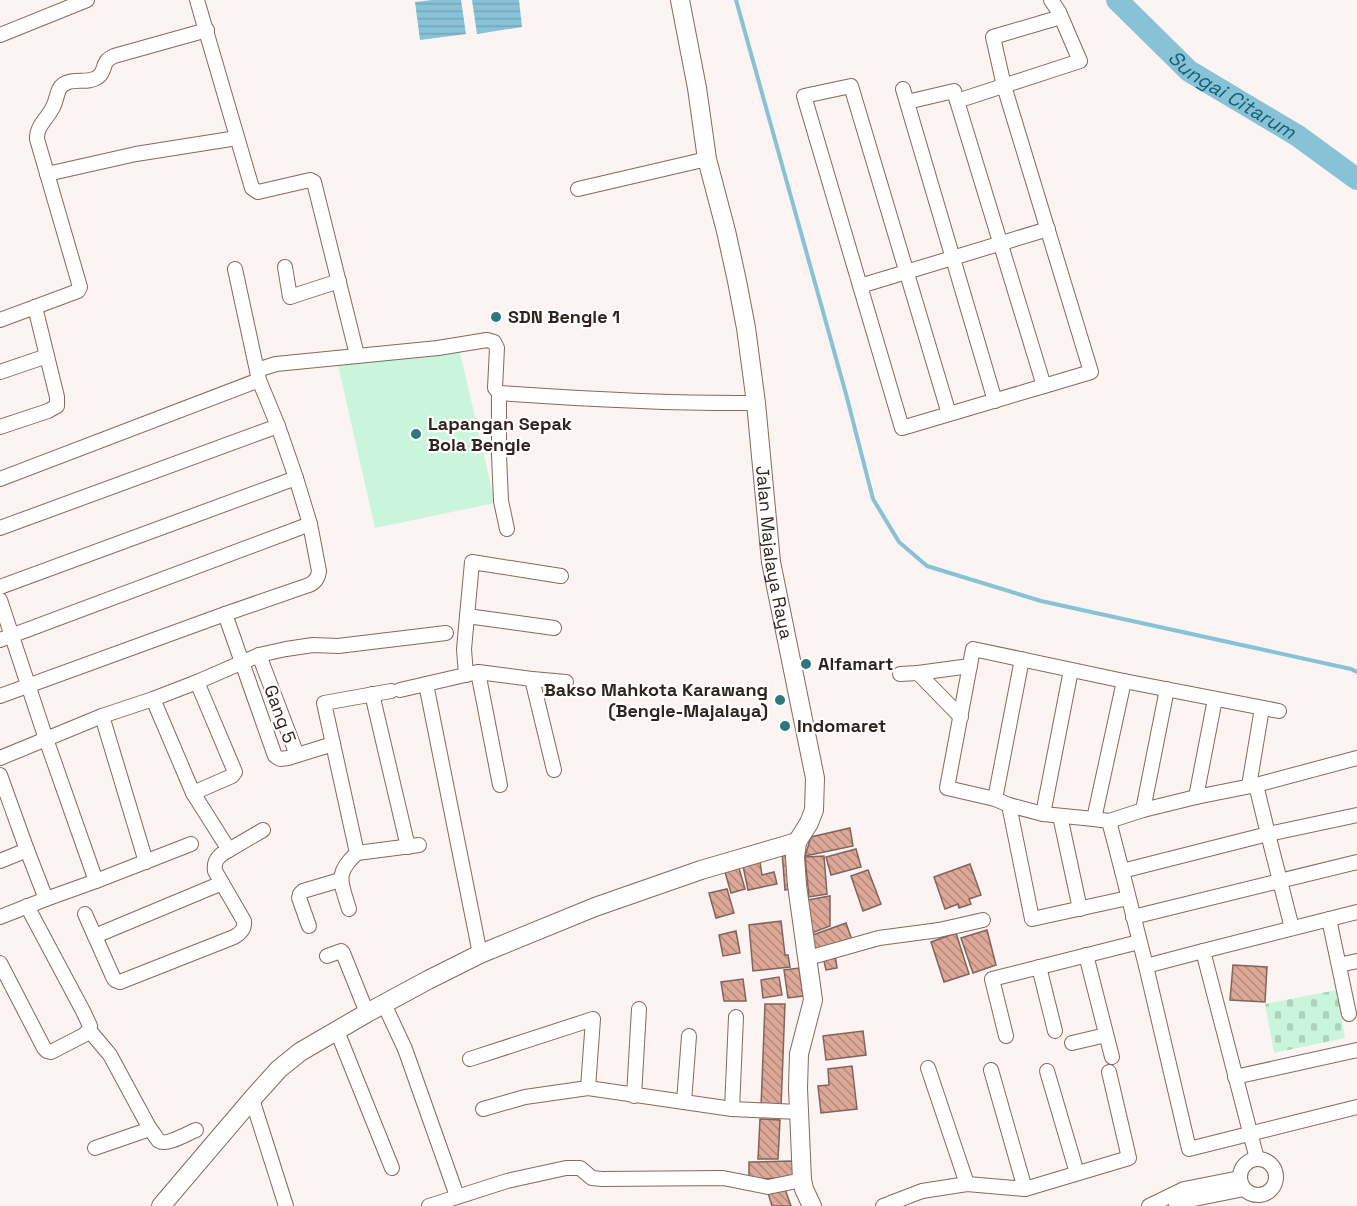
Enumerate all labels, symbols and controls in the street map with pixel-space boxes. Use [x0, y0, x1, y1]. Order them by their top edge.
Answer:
water label: Sungai Citarum [1162, 45, 1301, 145]
place label: SDN Bengle 1 [508, 305, 620, 328]
marker: SDN Bengle 1 [489, 310, 503, 324]
place label: Lapangan Sepak Bola Bengle [428, 412, 572, 456]
marker: Lapangan Sepak Bola Bengle [409, 427, 423, 441]
street label: Jalan Majalaya Raya [751, 464, 798, 641]
place label: Alfamart [818, 652, 893, 675]
marker: Alfamart [799, 657, 813, 671]
place label: Bakso Mahkota Karawang (Bengle-Majalaya) [544, 678, 768, 722]
street label: Gang 5 [259, 682, 302, 746]
marker: Bakso Mahkota Karawang (Bengle-Majalaya) [773, 693, 787, 707]
place label: Indomaret [797, 714, 886, 737]
marker: Indomaret [778, 719, 792, 733]

